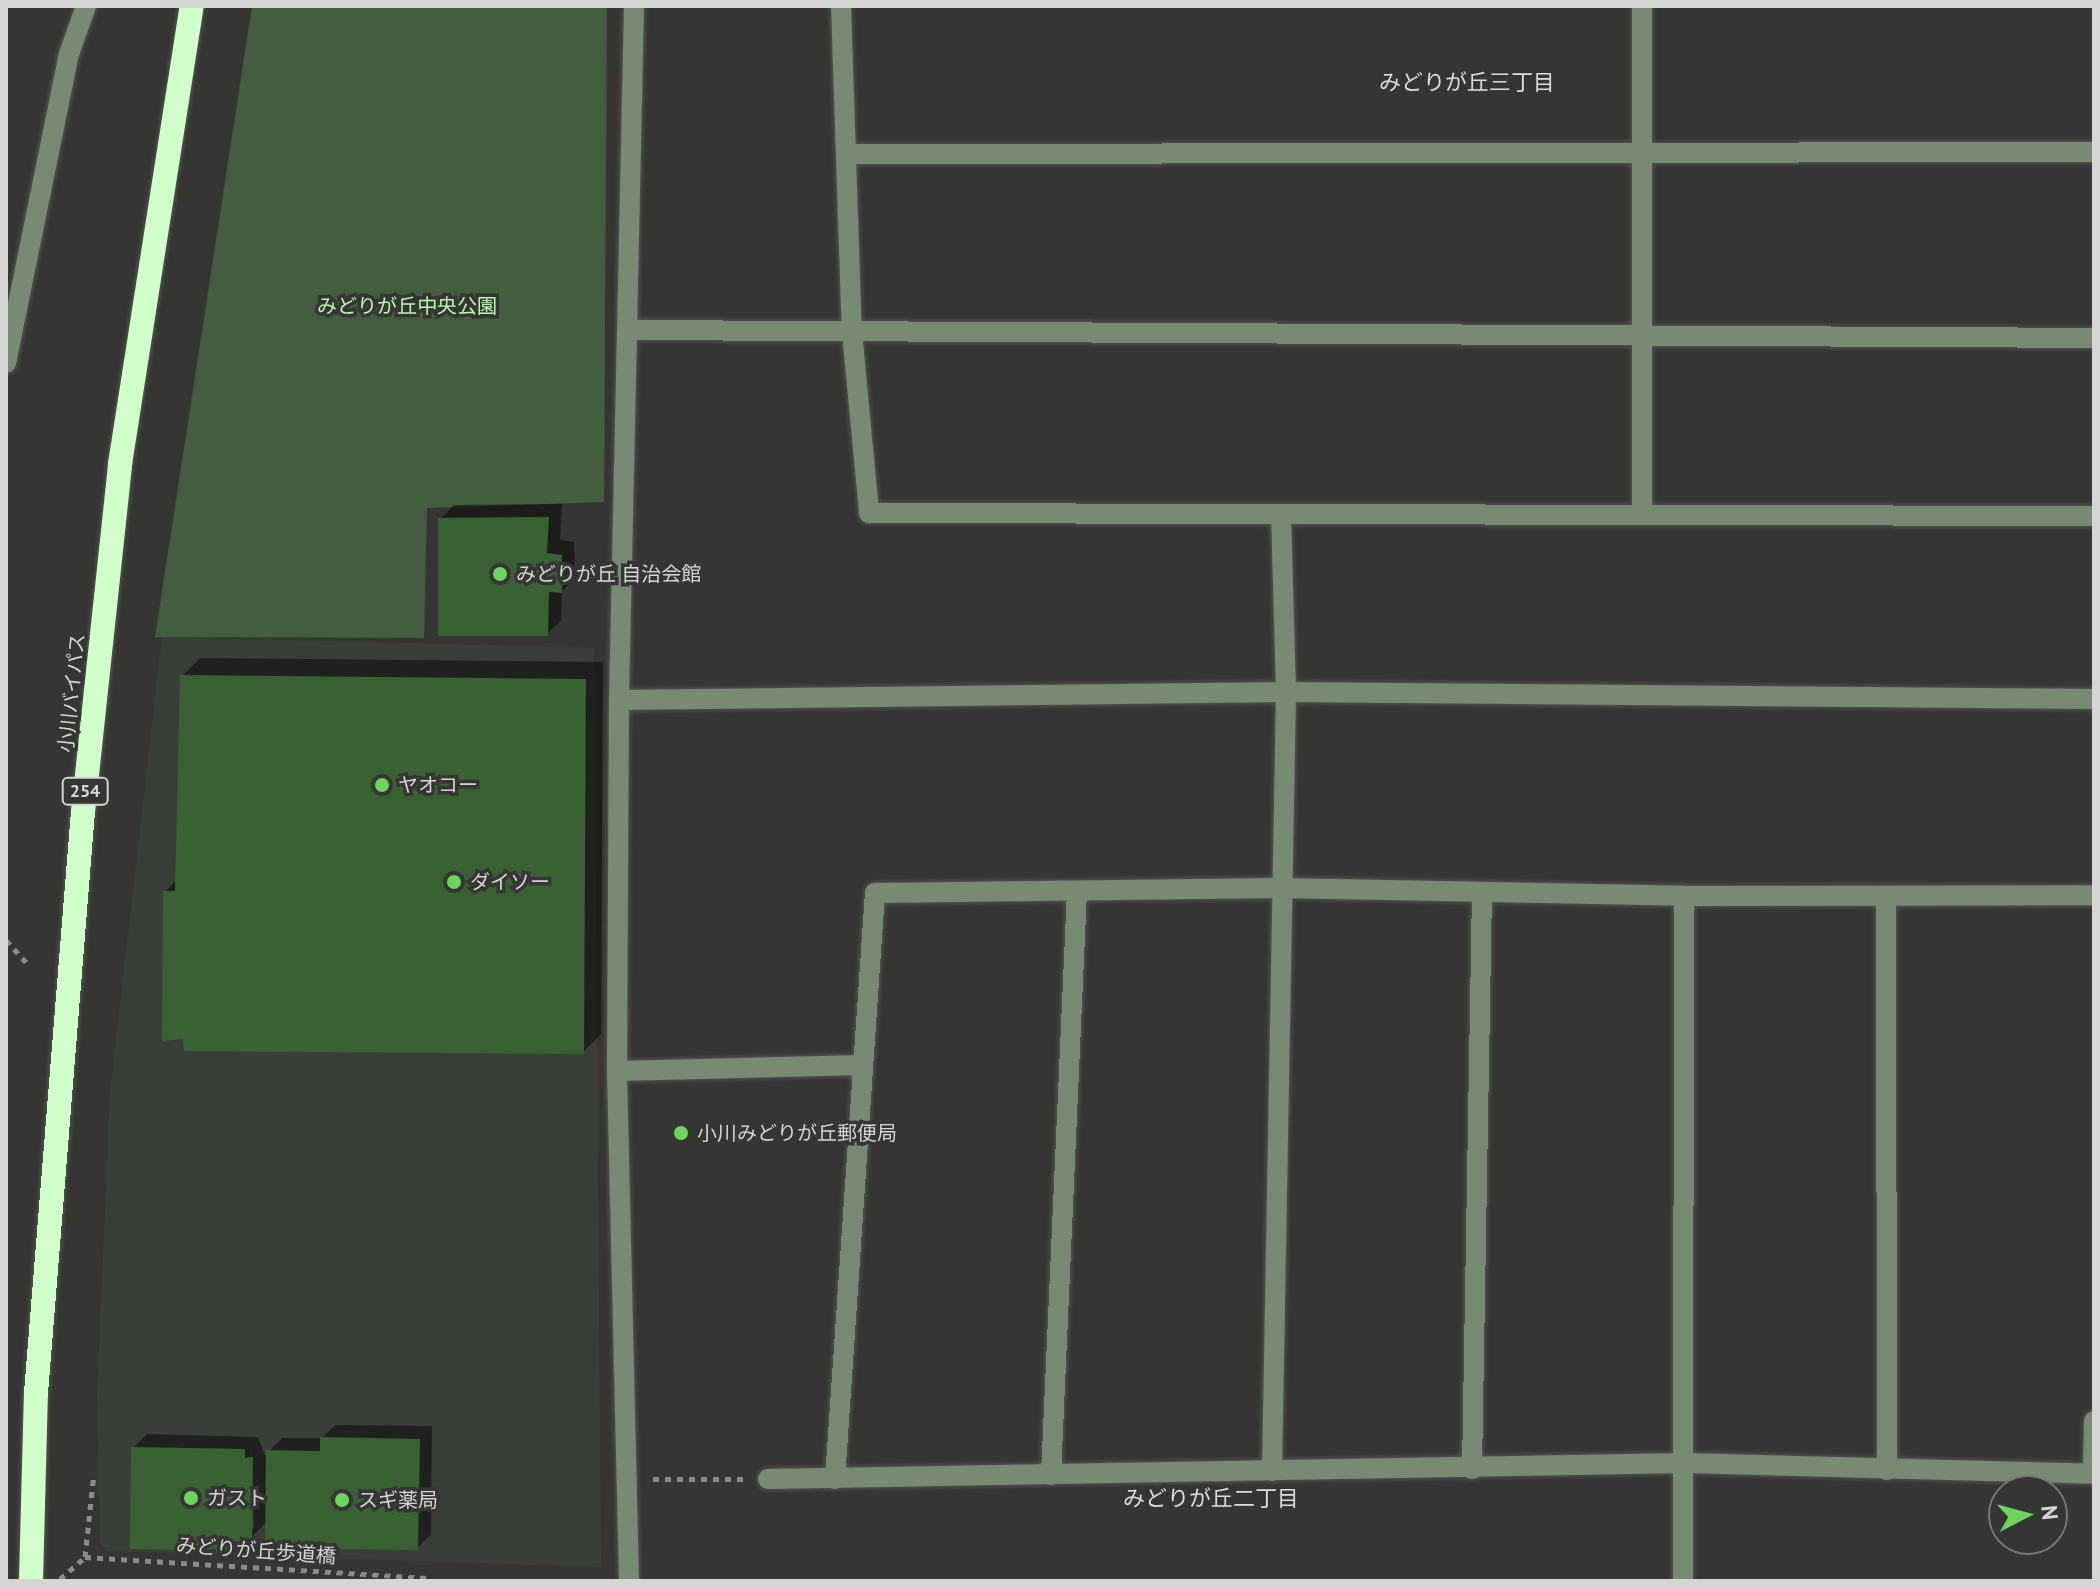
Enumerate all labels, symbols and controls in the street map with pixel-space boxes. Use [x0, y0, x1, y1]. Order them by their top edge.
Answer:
district label: みどりが丘三丁目 [1379, 70, 1555, 96]
park label: みどりが丘中央公園 [317, 294, 497, 318]
place label: みどりが丘 自治会館 [516, 562, 701, 586]
marker: みどりが丘 自治会館 [491, 565, 509, 583]
street label: 小川バイパス [54, 632, 90, 754]
place label: ヤオコー [398, 773, 478, 797]
marker: ヤオコー [373, 776, 391, 794]
road number: 254 [61, 777, 109, 805]
place label: ダイソー [470, 870, 550, 894]
marker: ダイソー [445, 873, 463, 891]
place label: 小川みどりが丘郵便局 [697, 1121, 897, 1145]
marker: 小川みどりが丘郵便局 [672, 1124, 690, 1142]
north arrow [1988, 1475, 2068, 1555]
place label: ガスト [207, 1486, 267, 1510]
district label: みどりが丘二丁目 [1123, 1486, 1299, 1512]
place label: スギ薬局 [358, 1488, 438, 1512]
marker: ガスト [182, 1489, 200, 1507]
marker: スギ薬局 [333, 1491, 351, 1509]
text: N [2035, 1504, 2065, 1521]
street label: みどりが丘歩道橋 [175, 1533, 337, 1569]

